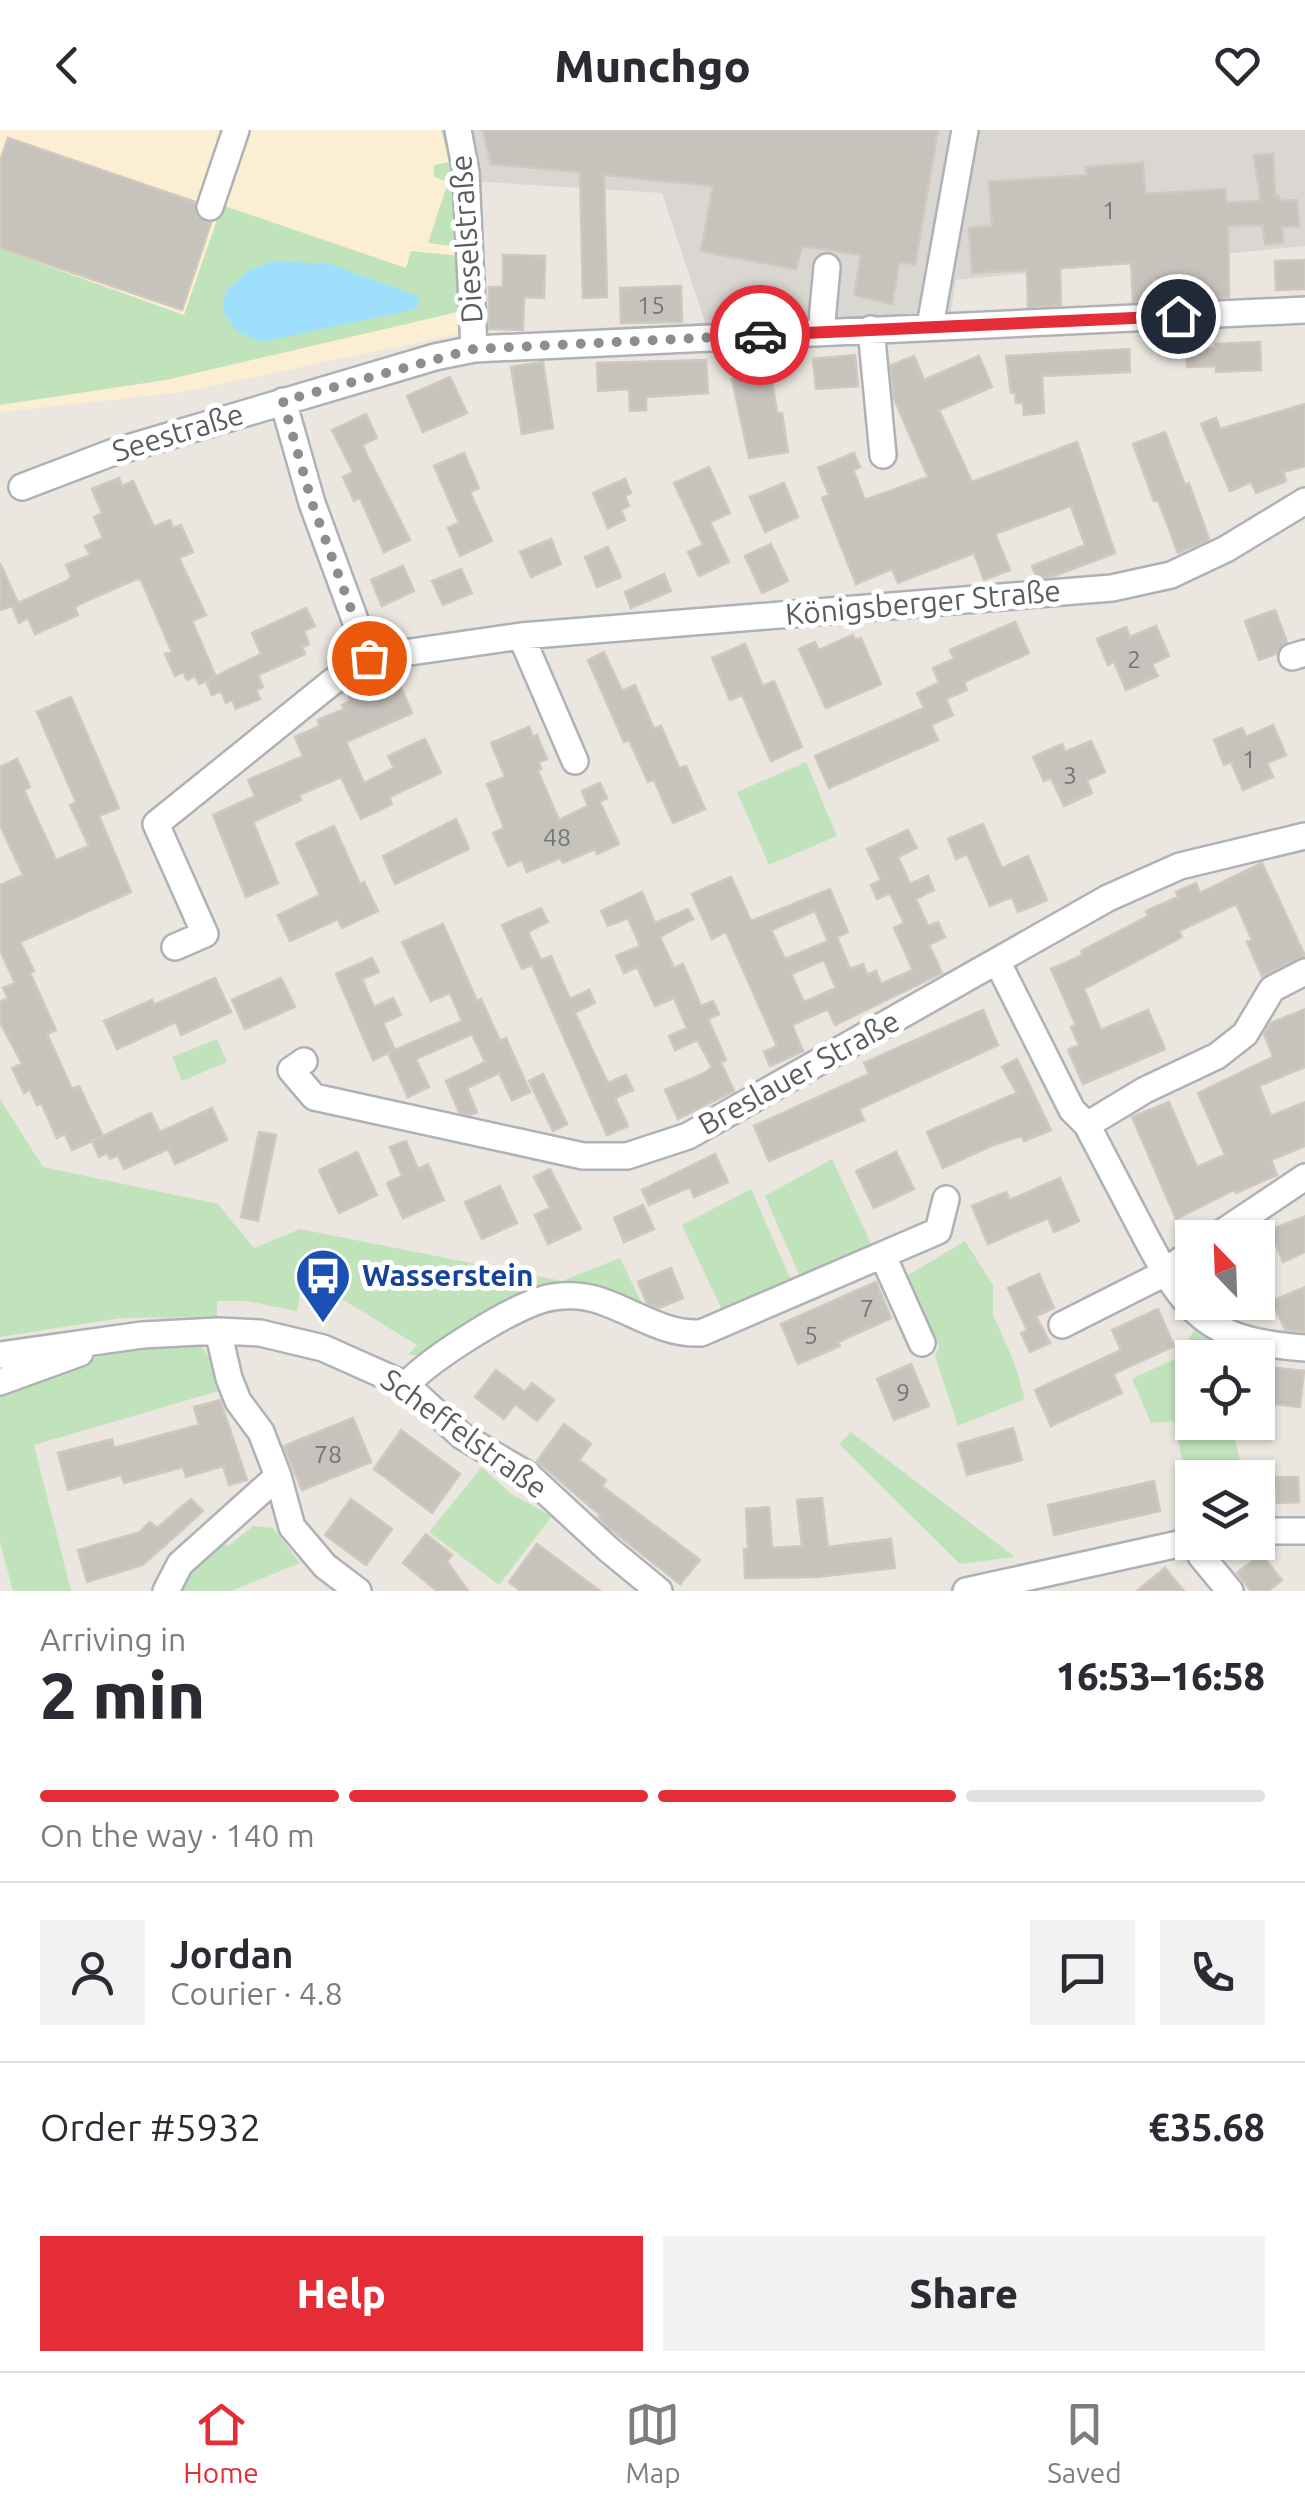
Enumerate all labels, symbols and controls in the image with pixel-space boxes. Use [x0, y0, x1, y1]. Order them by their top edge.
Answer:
icon: back [40, 38, 95, 93]
icon: heart [1210, 38, 1265, 93]
text: Munchgo [554, 40, 751, 91]
street label: Dieselstraße [443, 154, 489, 324]
house number: 1 [1102, 196, 1116, 224]
pin [1136, 274, 1221, 359]
courier [710, 285, 810, 385]
icon: home [1151, 289, 1206, 344]
house number: 15 [637, 291, 665, 319]
icon: car [733, 308, 788, 363]
street label: Seestraße [108, 396, 247, 468]
street label: Königsberger Straße [784, 573, 1062, 631]
pin [327, 616, 412, 701]
icon: bag [342, 631, 397, 686]
house number: 2 [1127, 645, 1141, 673]
house number: 1 [1242, 745, 1256, 773]
house number: 3 [1063, 761, 1077, 789]
house number: 48 [543, 823, 571, 851]
street label: Breslauer Straße [692, 1003, 905, 1141]
north arrow [1175, 1220, 1275, 1320]
map controls [1175, 1220, 1275, 1560]
bus stop icon: Wasserstein [293, 1246, 353, 1325]
place label: Wasserstein [362, 1258, 534, 1292]
house number: 7 [860, 1294, 874, 1322]
house number: 5 [804, 1321, 818, 1349]
button: locate [1175, 1340, 1275, 1440]
street label: Scheffelstraße [375, 1362, 554, 1505]
house number: 9 [896, 1378, 910, 1406]
house number: 78 [314, 1440, 342, 1468]
button: layers [1175, 1460, 1275, 1560]
text: Arriving in [40, 1621, 186, 1657]
text: 16:53–16:58 [1056, 1655, 1265, 1697]
text: 2 min [40, 1658, 205, 1731]
text: On the way · 140 m [40, 1817, 315, 1853]
button: person [40, 1920, 145, 2025]
button: chat [1030, 1920, 1135, 2025]
button: phone [1160, 1920, 1265, 2025]
text: Jordan [170, 1933, 294, 1975]
text: Courier · 4.8 [170, 1975, 343, 2011]
text: Order #5932 [40, 2106, 261, 2148]
text: €35.68 [1148, 2106, 1265, 2148]
button: Help [40, 2236, 643, 2351]
button: Share [663, 2236, 1265, 2351]
tab: Home [183, 2397, 259, 2488]
tab: Map [625, 2397, 681, 2488]
tab: Saved [1047, 2397, 1122, 2488]

